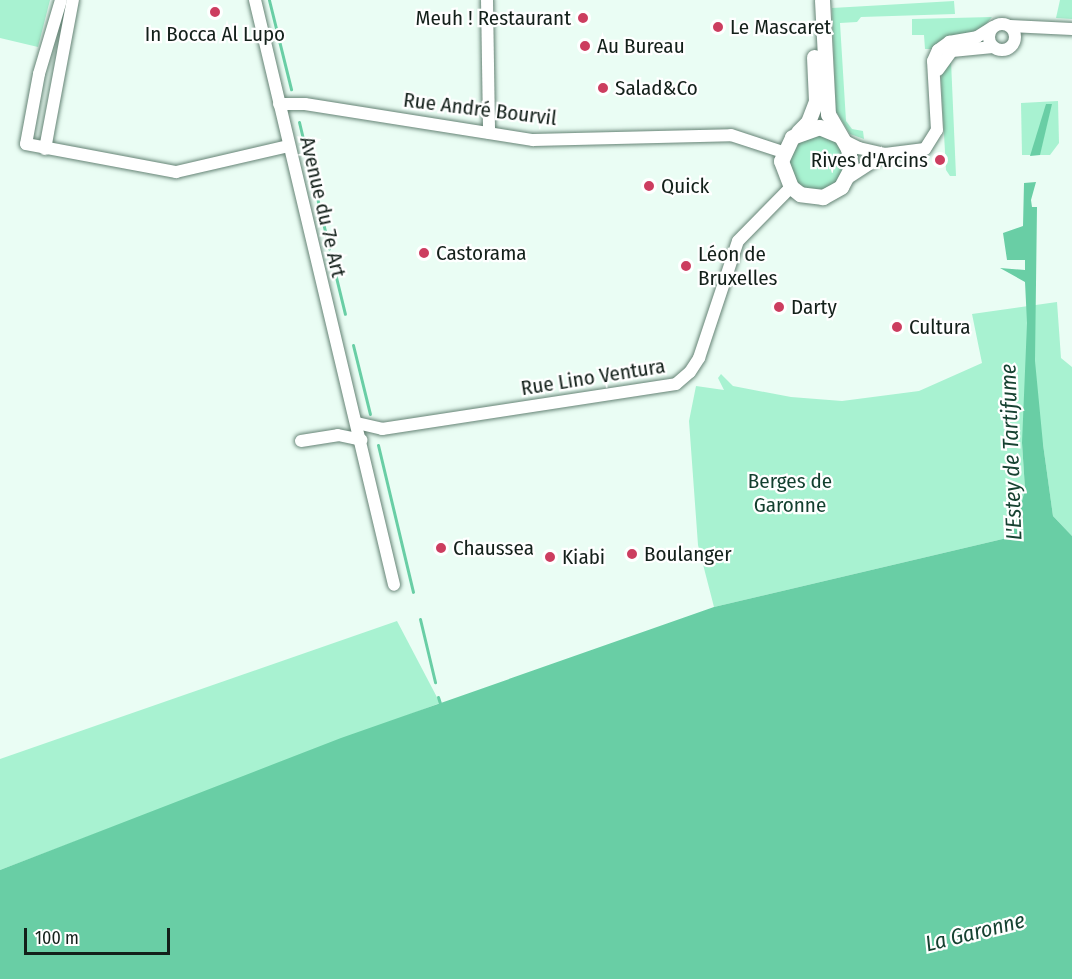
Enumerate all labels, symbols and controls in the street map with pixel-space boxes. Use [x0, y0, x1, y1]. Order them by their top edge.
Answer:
marker: In Bocca Al Lupo [208, 5, 222, 19]
place label: Meuh ! Restaurant [416, 5, 571, 31]
marker: Meuh ! Restaurant [576, 11, 590, 25]
place label: Le Mascaret [730, 14, 831, 40]
marker: Le Mascaret [711, 20, 725, 34]
place label: In Bocca Al Lupo [145, 21, 285, 47]
place label: Au Bureau [597, 33, 685, 59]
marker: Au Bureau [578, 39, 592, 53]
place label: Salad&Co [615, 75, 698, 101]
marker: Salad&Co [596, 81, 610, 95]
street label: Rue André Bourvil [402, 87, 558, 131]
street label: Avenue du 7e Art [295, 134, 351, 280]
place label: Rives d'Arcins [811, 147, 928, 173]
marker: Rives d'Arcins [933, 153, 947, 167]
place label: Quick [661, 173, 709, 199]
marker: Quick [642, 179, 656, 193]
place label: Castorama [436, 240, 527, 266]
place label: Léon de Bruxelles [698, 241, 778, 291]
marker: Castorama [417, 246, 431, 260]
marker: Léon de Bruxelles [679, 259, 693, 273]
place label: Darty [791, 294, 837, 320]
marker: Darty [772, 300, 786, 314]
place label: Cultura [909, 314, 971, 340]
marker: Cultura [890, 320, 904, 334]
street label: Rue Lino Ventura [519, 353, 667, 401]
water label: L'Estey de Tartifume [995, 363, 1027, 541]
park label: Berges de Garonne [748, 468, 832, 518]
place label: Chaussea [453, 535, 534, 561]
marker: Chaussea [434, 541, 448, 555]
place label: Boulanger [644, 541, 732, 567]
place label: Kiabi [562, 544, 605, 570]
marker: Boulanger [625, 547, 639, 561]
marker: Kiabi [543, 550, 557, 564]
water label: La Garonne [923, 907, 1027, 957]
scale bar [27, 916, 172, 954]
text: 100 m [35, 927, 79, 949]

